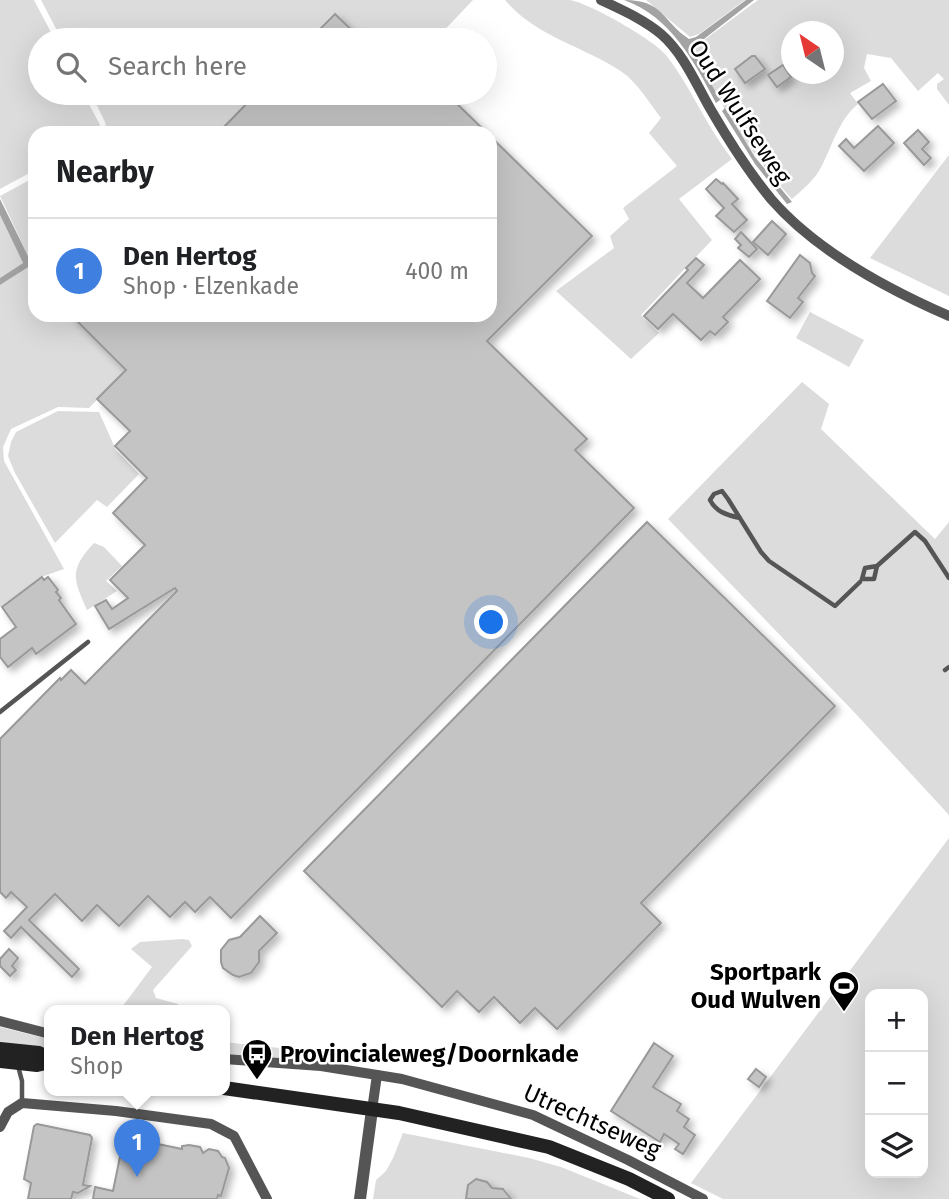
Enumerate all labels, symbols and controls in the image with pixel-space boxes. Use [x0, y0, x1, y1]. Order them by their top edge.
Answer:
north arrow [781, 21, 844, 84]
search box [28, 28, 497, 105]
street label: Oud Wulfseweg [683, 34, 797, 190]
icon: search [52, 48, 90, 86]
text: Search here [108, 51, 247, 82]
text: Nearby [56, 154, 154, 190]
text: Den Hertog [123, 241, 257, 272]
text: 1 [74, 257, 84, 285]
text: 400 m [405, 257, 469, 285]
text: Shop · Elzenkade [123, 272, 299, 300]
your location [474, 605, 508, 639]
place label: Sportpark Oud Wulven [691, 958, 822, 1014]
sports icon: Sportpark Oud Wulven [827, 969, 861, 1013]
map controls [865, 989, 928, 1178]
button: + [865, 989, 928, 1052]
popup [44, 1005, 230, 1096]
text: Den Hertog [70, 1021, 204, 1052]
bus stop icon: Provincialeweg/Doornkade [240, 1037, 274, 1081]
place label: Provincialeweg/Doornkade [280, 1040, 579, 1068]
text: Shop [70, 1052, 123, 1080]
button: − [865, 1052, 928, 1115]
street label: Utrechtseweg [519, 1078, 666, 1164]
button: layers [865, 1115, 928, 1178]
pin: 1 [114, 1119, 160, 1177]

